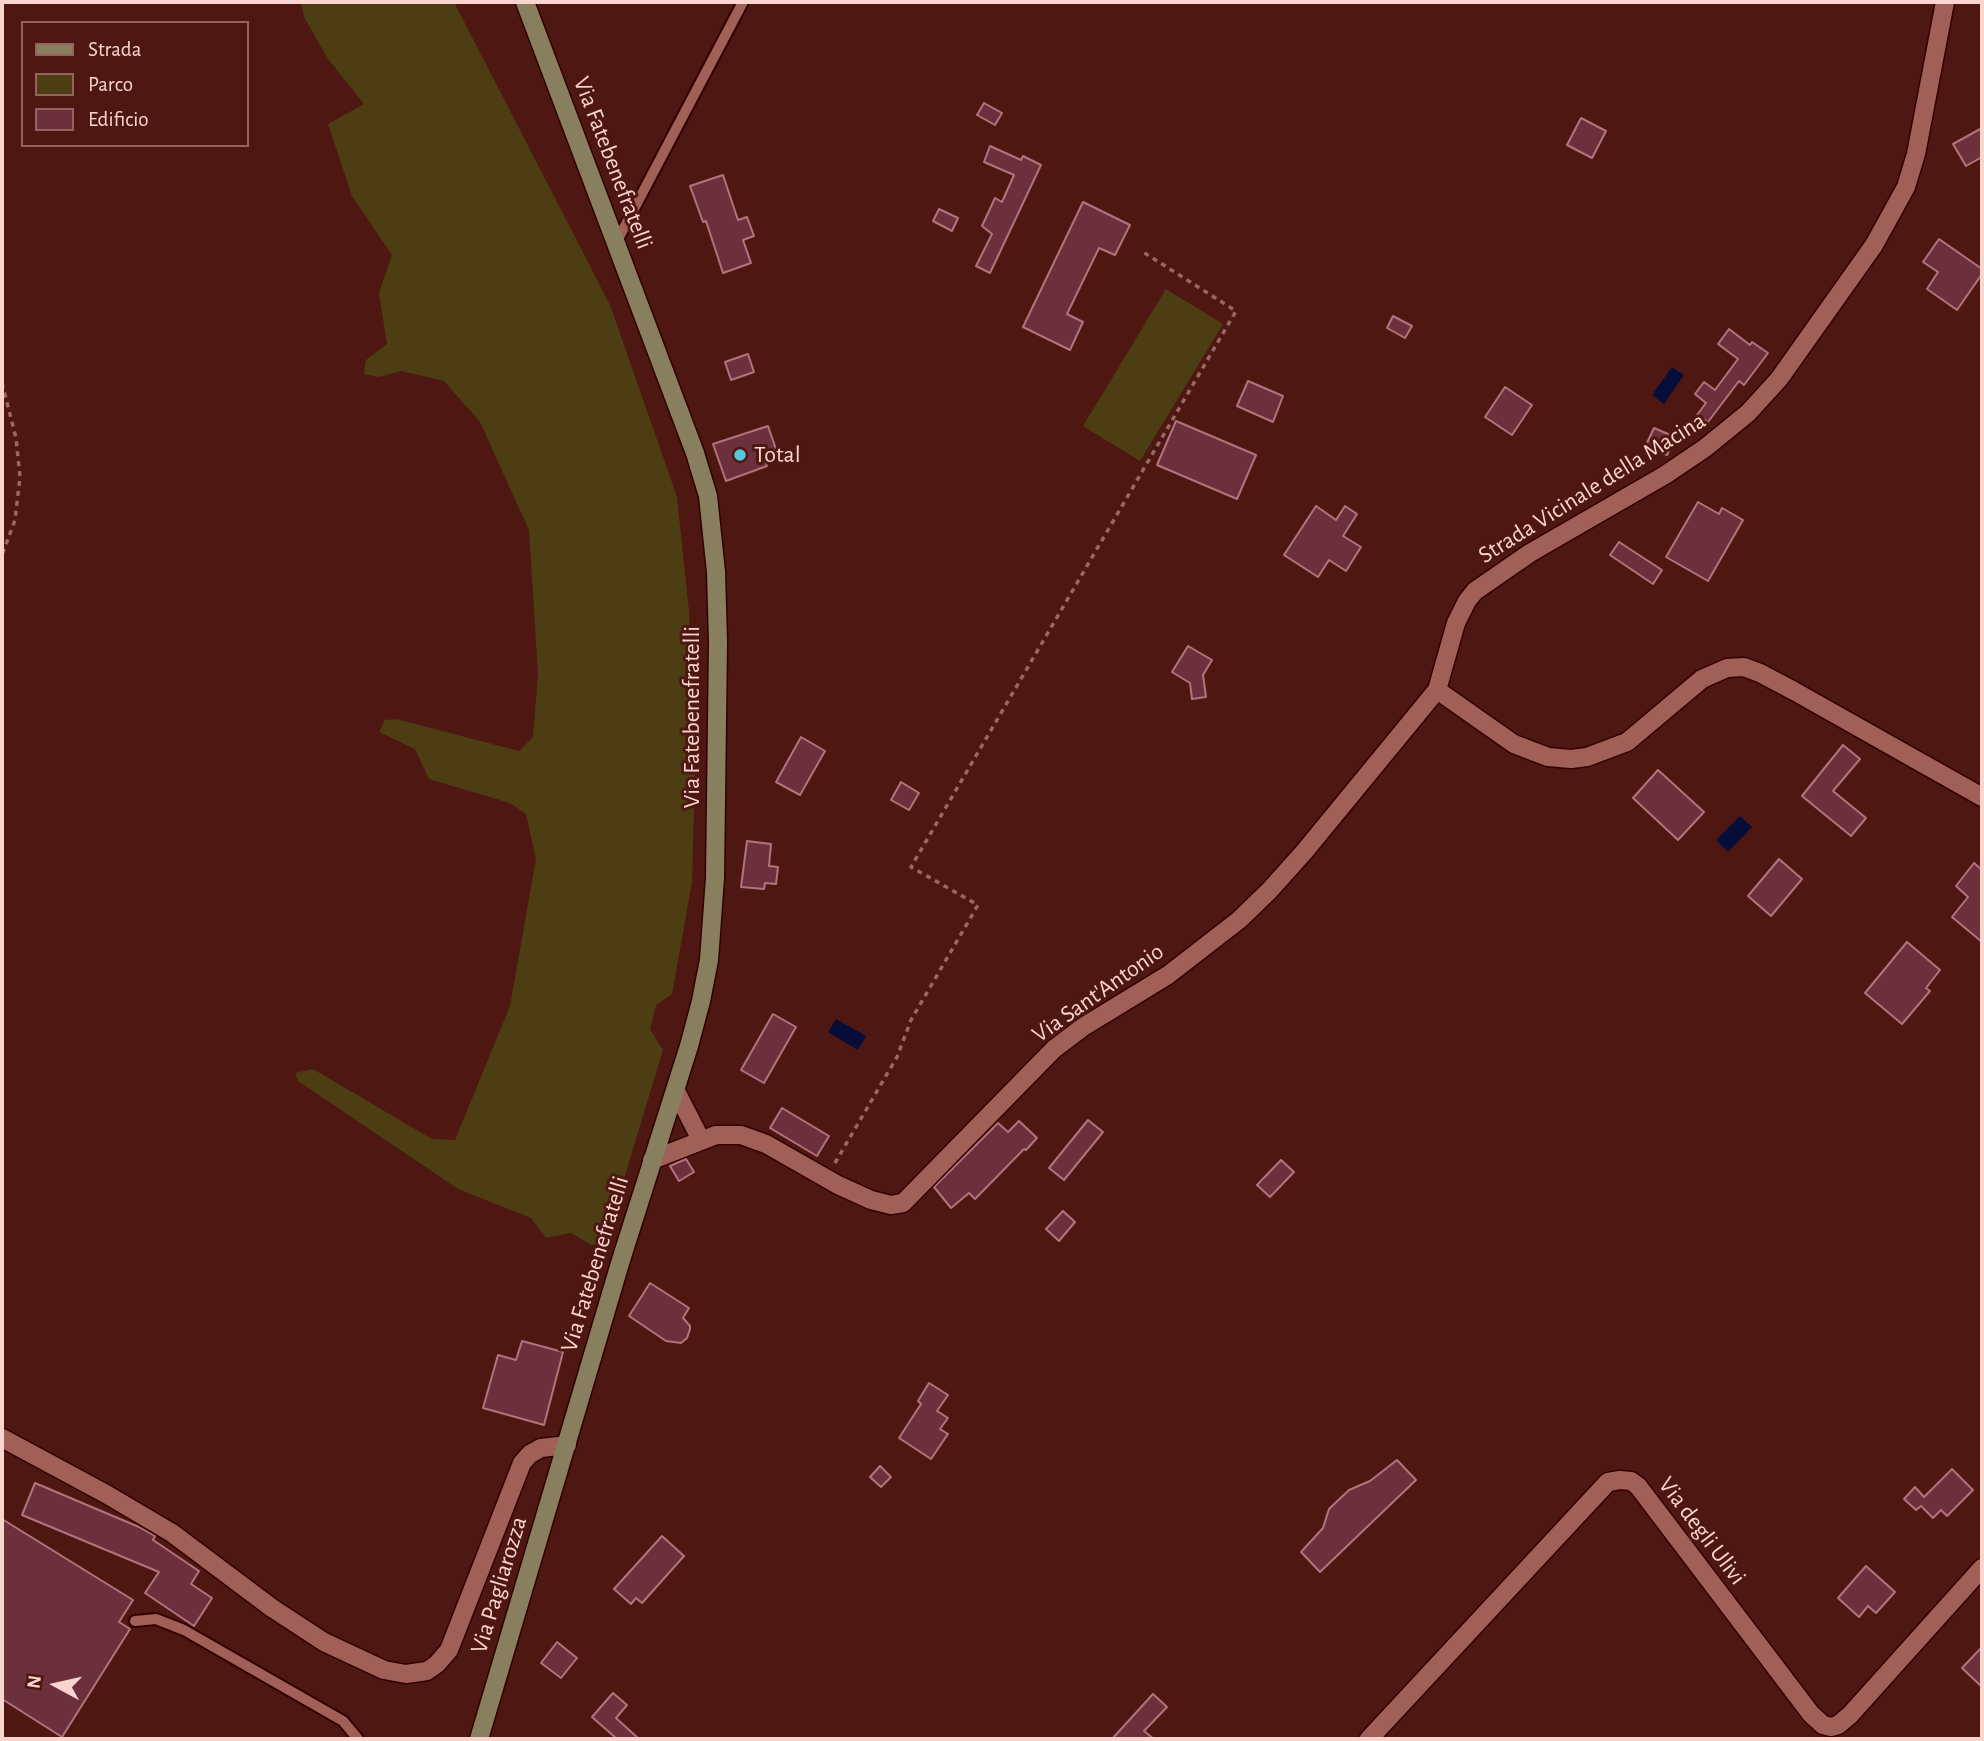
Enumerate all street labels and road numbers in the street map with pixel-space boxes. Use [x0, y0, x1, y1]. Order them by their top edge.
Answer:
street label: Via Fatebenefratelli [567, 73, 659, 253]
street label: Strada Vicinale della Macina [1473, 406, 1711, 570]
street label: Via Fatebenefratelli [678, 626, 706, 808]
street label: Via Sant'Antonio [1027, 937, 1169, 1049]
street label: Via Fatebenefratelli [555, 1173, 635, 1355]
street label: Via degli Ulivi [1652, 1471, 1752, 1591]
street label: Via Pagliarozza [465, 1513, 533, 1657]

